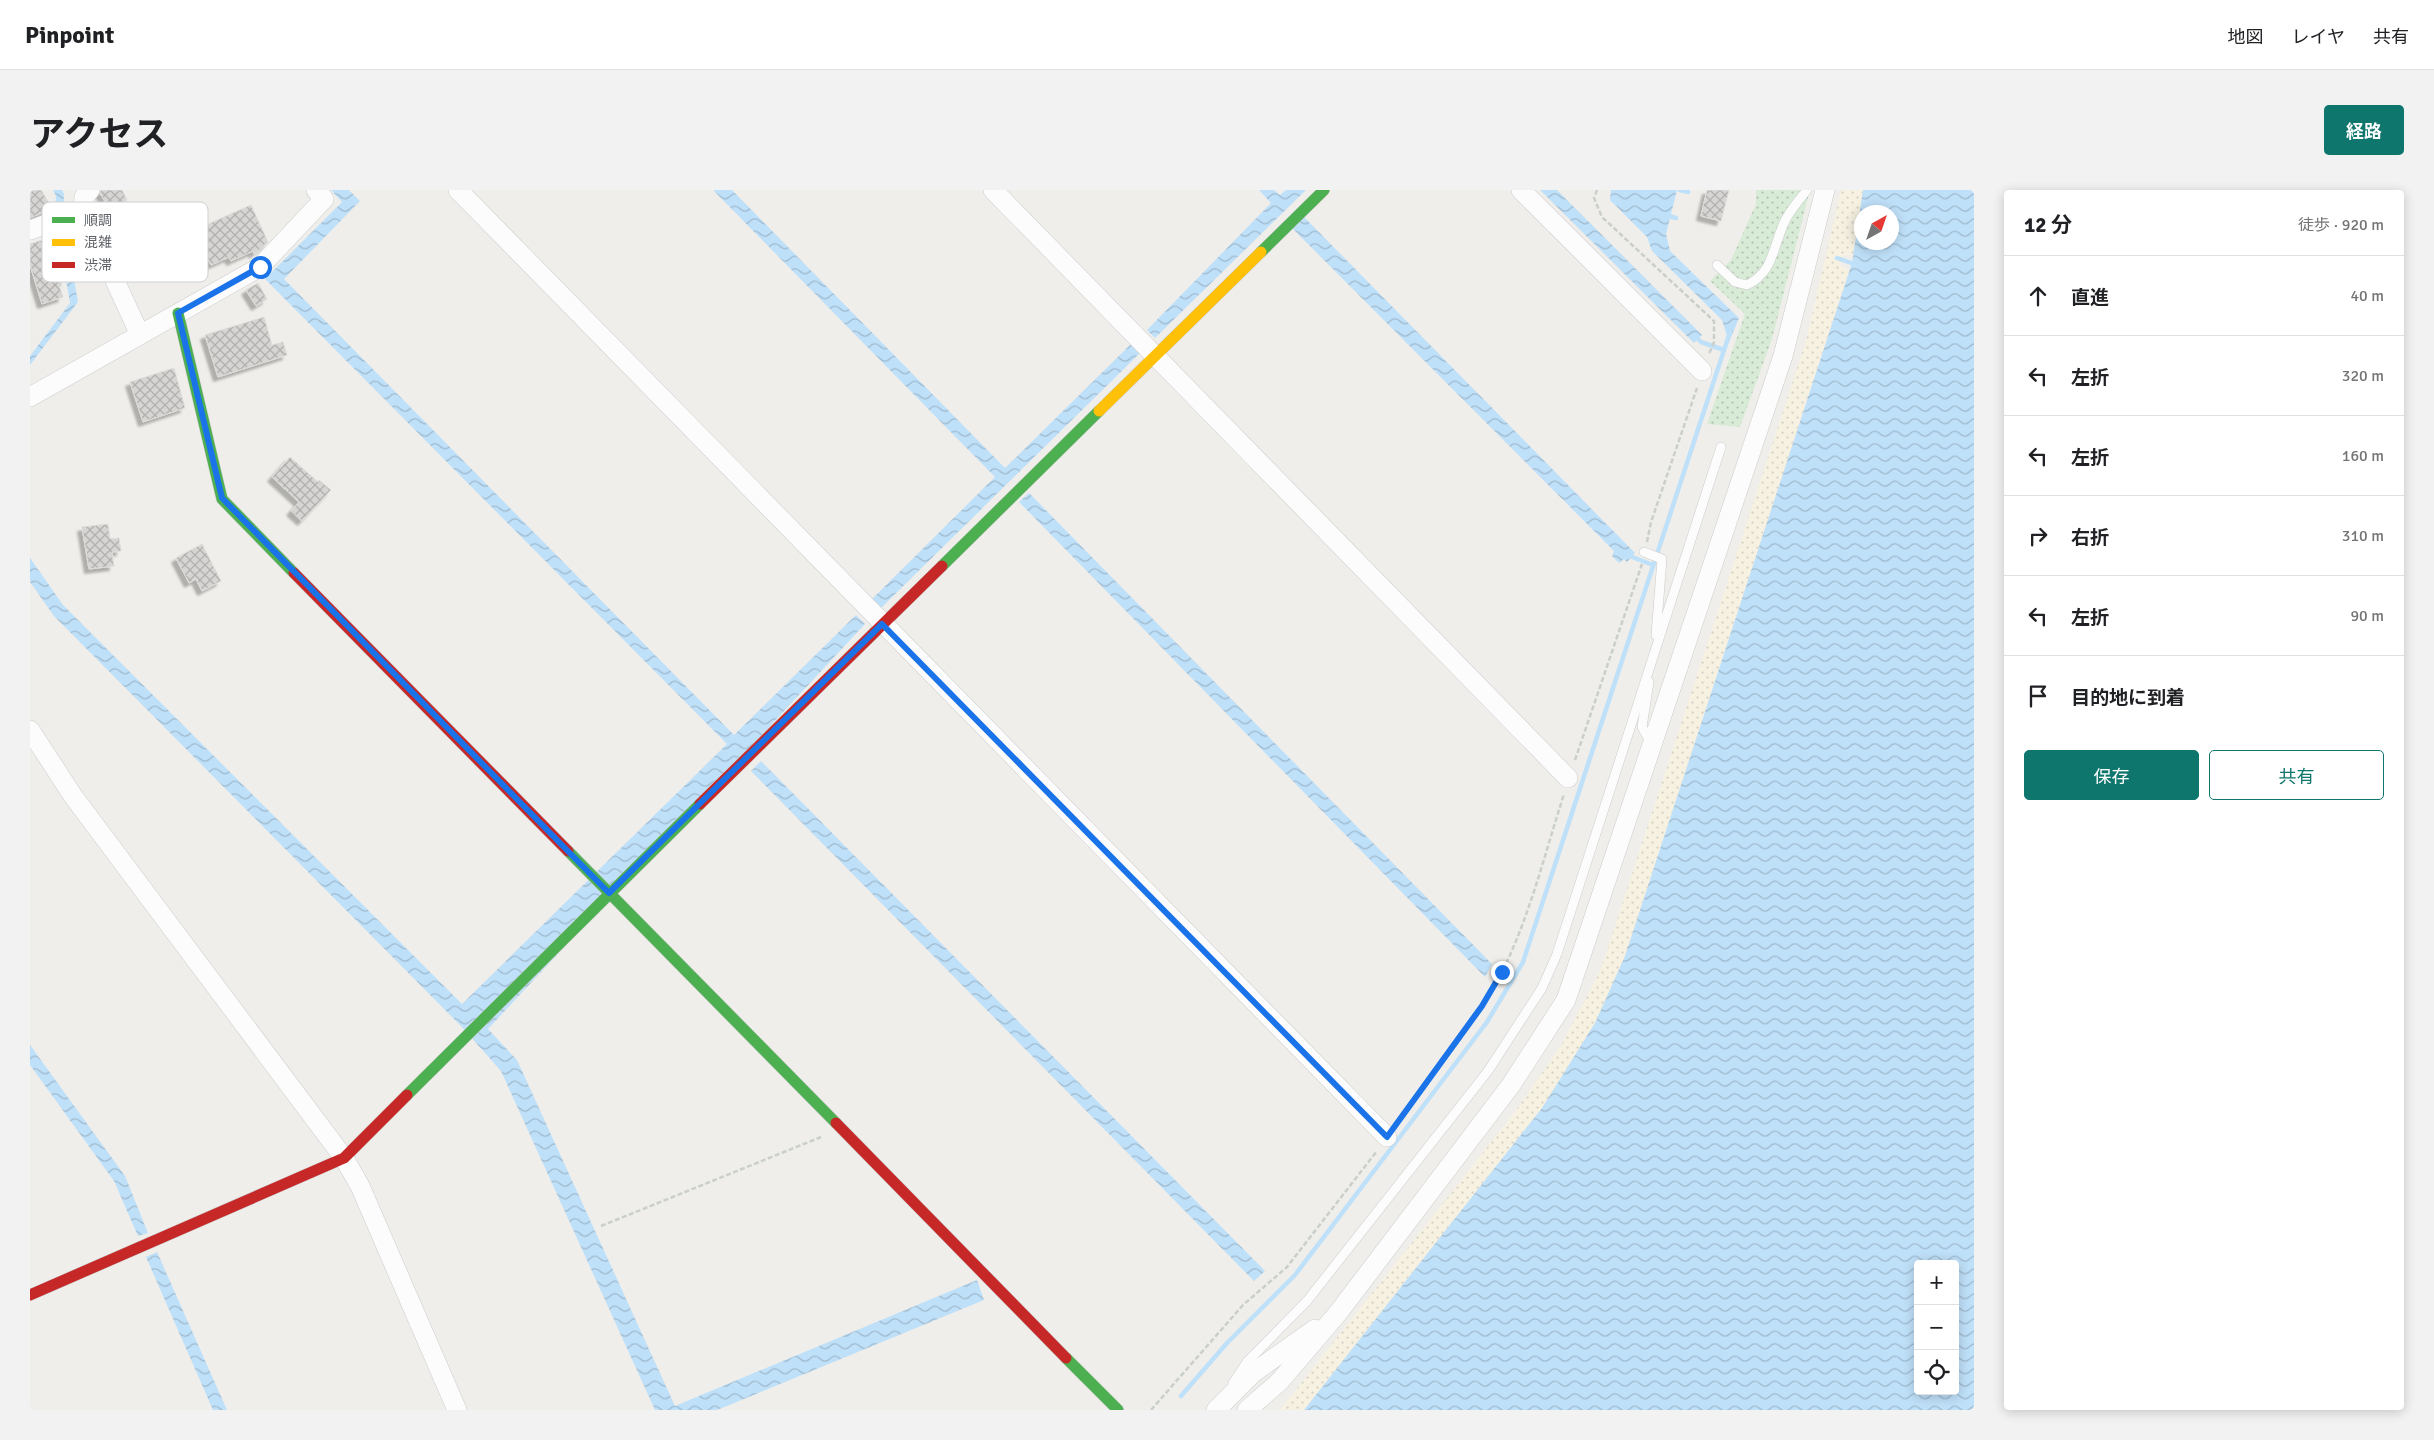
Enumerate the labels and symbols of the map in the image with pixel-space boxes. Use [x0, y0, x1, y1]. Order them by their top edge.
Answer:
legend [42, 202, 208, 282]
north arrow [1854, 205, 1899, 250]
text: 順調 [84, 212, 112, 229]
text: 混雑 [84, 234, 112, 251]
route start [249, 256, 272, 279]
text: 渋滞 [84, 257, 112, 274]
route end [1491, 961, 1514, 984]

